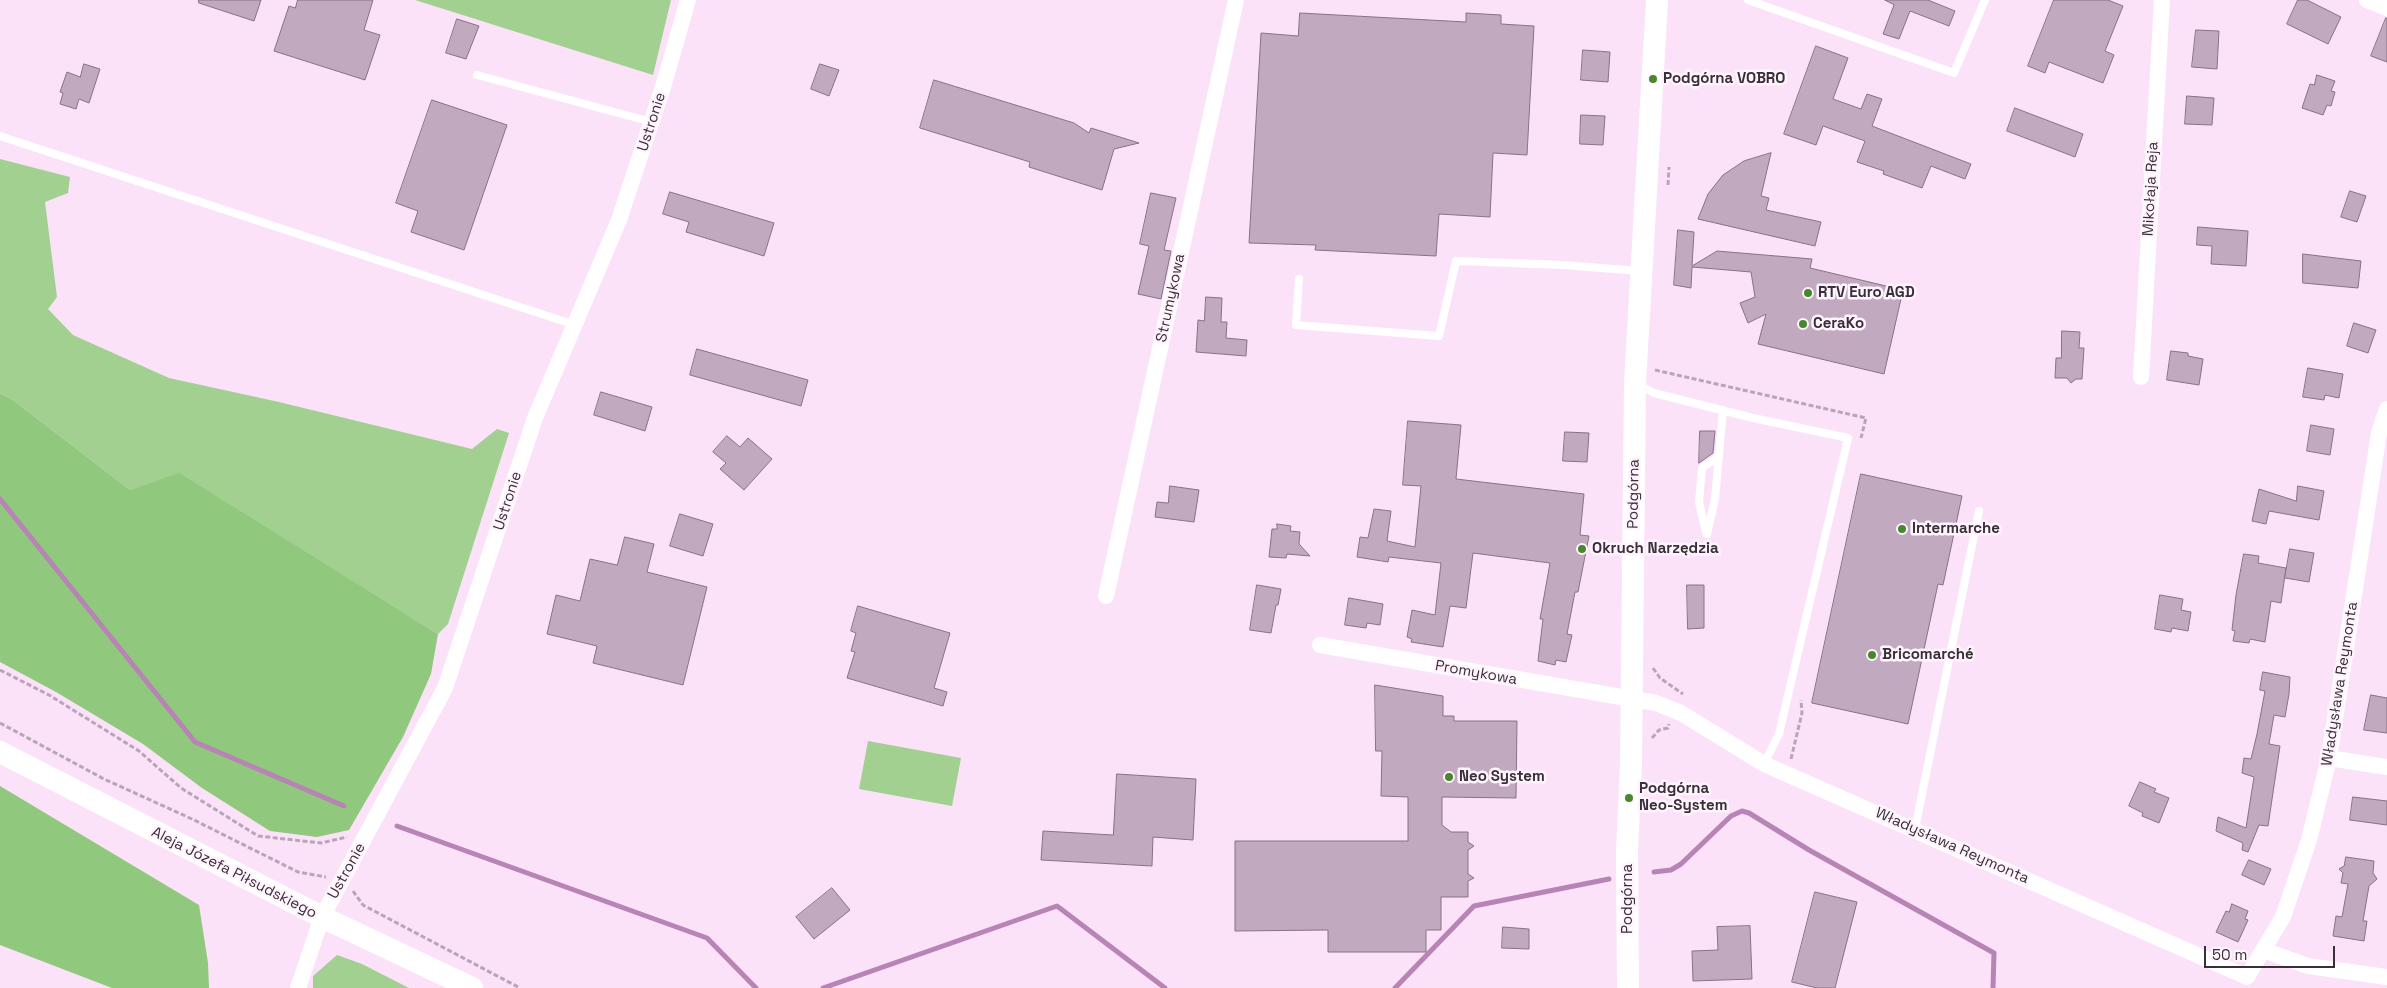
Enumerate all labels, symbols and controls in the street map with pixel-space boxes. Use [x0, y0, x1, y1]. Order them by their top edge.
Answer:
place label: Podgórna VOBRO [1663, 70, 1785, 88]
marker: Podgórna VOBRO [1647, 73, 1659, 85]
street label: Ustronie [634, 90, 670, 154]
street label: Mikołaja Reja [2140, 141, 2162, 237]
street label: Strumykowa [1153, 252, 1189, 344]
place label: RTV Euro AGD [1818, 284, 1915, 302]
marker: RTV Euro AGD [1802, 287, 1814, 299]
place label: CeraKo [1813, 315, 1864, 333]
marker: CeraKo [1797, 318, 1809, 330]
street label: Podgórna [1624, 459, 1644, 529]
street label: Ustronie [490, 469, 526, 533]
place label: Intermarche [1912, 520, 2000, 538]
marker: Intermarche [1896, 523, 1908, 535]
place label: Okruch Narzędzia [1592, 540, 1719, 558]
marker: Okruch Narzędzia [1576, 543, 1588, 555]
street label: Władysława Reymonta [2318, 600, 2362, 768]
place label: Bricomarché [1882, 646, 1974, 664]
marker: Bricomarché [1866, 649, 1878, 661]
street label: Promykowa [1434, 657, 1518, 689]
place label: Neo System [1459, 768, 1545, 786]
marker: Neo System [1443, 771, 1455, 783]
place label: Podgórna Neo-System [1639, 780, 1727, 815]
marker: Podgórna Neo-System [1623, 792, 1635, 804]
street label: Władysława Reymonta [1872, 804, 2032, 888]
street label: Aleja Józefa Piłsudskiego [148, 823, 320, 923]
street label: Ustronie [324, 840, 370, 902]
street label: Podgórna [1619, 864, 1637, 934]
scale bar [2207, 936, 2338, 968]
text: 50 m [2212, 945, 2247, 964]

